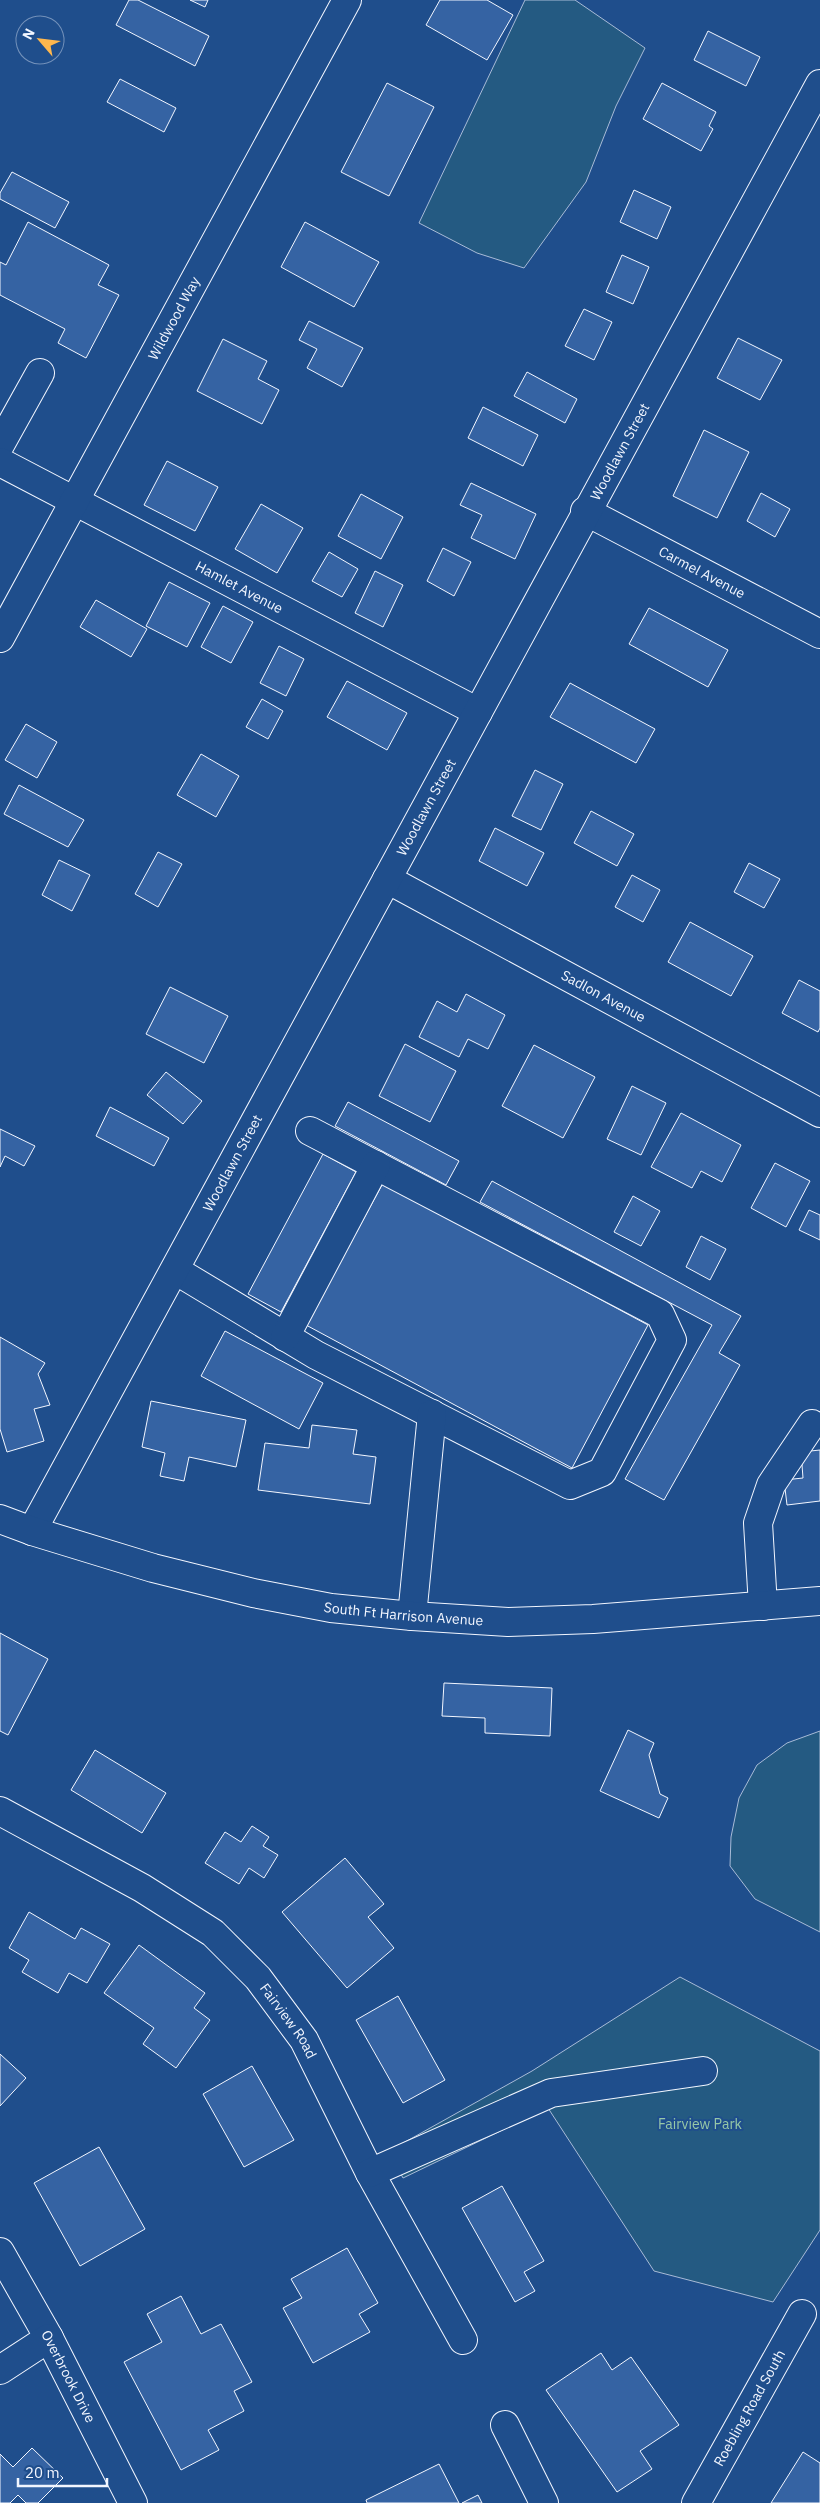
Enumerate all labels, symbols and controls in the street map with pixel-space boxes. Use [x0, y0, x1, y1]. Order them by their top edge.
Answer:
north arrow [15, 15, 65, 65]
text: N [18, 25, 39, 43]
street label: Wildwood Way [144, 273, 204, 363]
street label: Woodlawn Street [586, 400, 653, 503]
street label: Carmel Avenue [656, 542, 749, 602]
street label: Hamlet Avenue [192, 557, 286, 618]
street label: Woodlawn Street [392, 756, 460, 859]
street label: Sadlon Avenue [558, 966, 649, 1026]
street label: Woodlawn Street [199, 1111, 266, 1215]
street label: South Ft Harrison Avenue [322, 1598, 484, 1629]
street label: Fairview Road [256, 1980, 321, 2061]
park label: Fairview Park [658, 2115, 743, 2133]
street label: Overbrook Drive [37, 2327, 100, 2426]
street label: Roebling Road South [709, 2347, 789, 2469]
scale bar [18, 2456, 106, 2488]
text: 20 m [25, 2463, 60, 2482]

